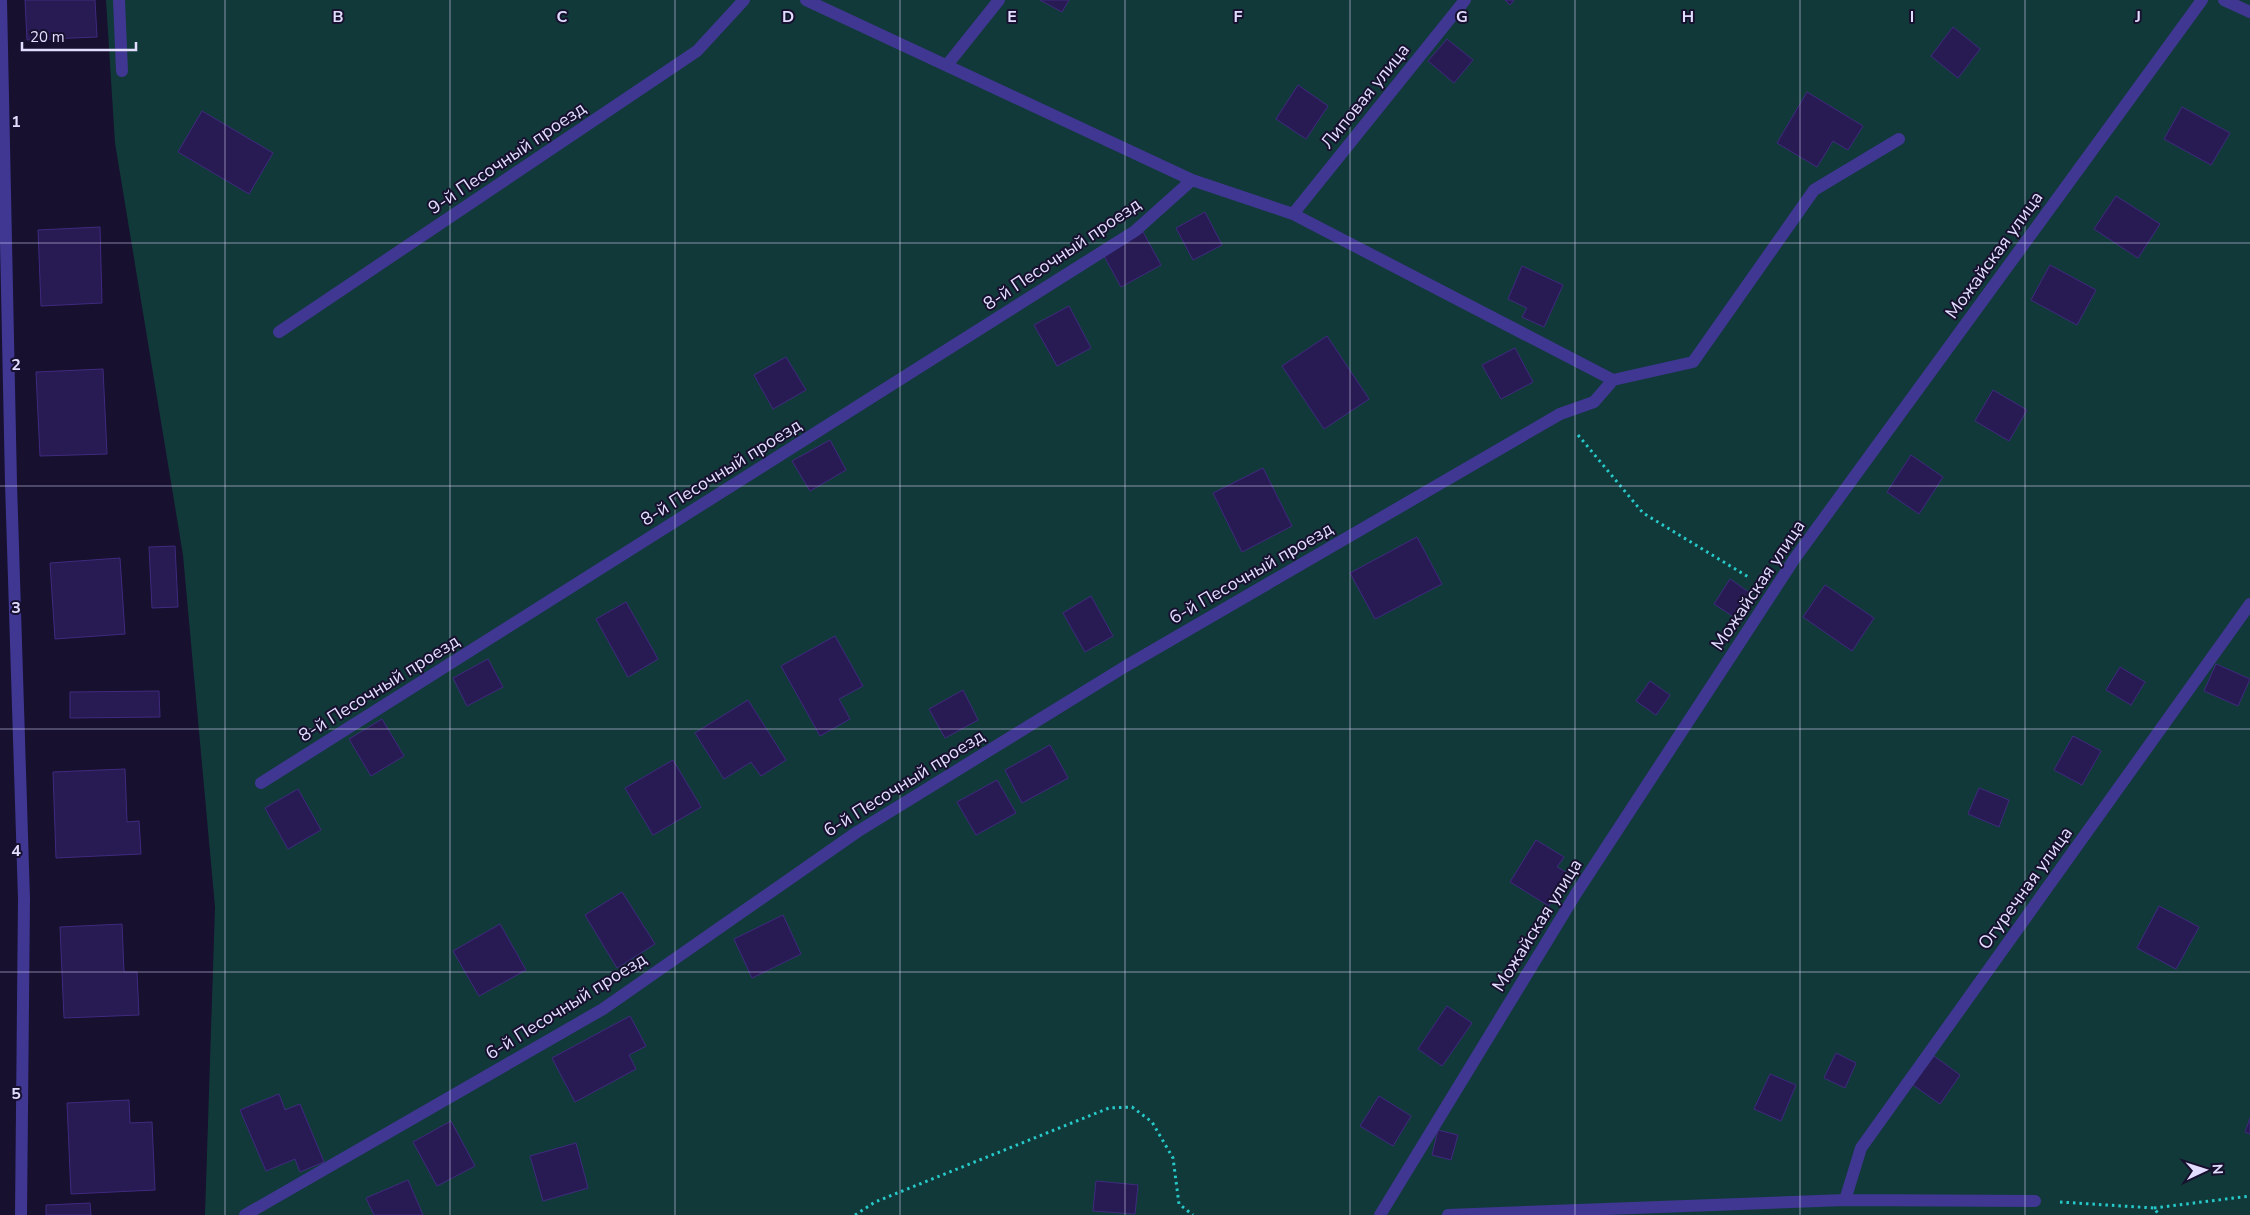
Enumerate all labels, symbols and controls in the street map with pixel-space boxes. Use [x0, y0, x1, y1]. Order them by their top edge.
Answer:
text: B [332, 6, 344, 28]
text: C [557, 6, 568, 28]
text: D [782, 6, 794, 28]
text: E [1007, 6, 1017, 28]
text: F [1234, 6, 1243, 28]
text: G [1456, 6, 1468, 28]
text: H [1682, 6, 1694, 28]
text: I [1910, 6, 1914, 28]
text: J [2134, 6, 2141, 28]
scale bar [22, 20, 136, 52]
text: 20 m [30, 27, 65, 47]
street label: Липовая улица [1315, 38, 1415, 154]
street label: 9-й Песочный проезд [423, 96, 591, 220]
text: 1 [11, 111, 21, 133]
street label: Можайская улица [1940, 186, 2048, 324]
street label: 8-й Песочный проезд [978, 192, 1146, 316]
text: 2 [11, 354, 21, 376]
street label: 8-й Песочный проезд [636, 413, 806, 531]
street label: Можайская улица [1706, 515, 1810, 655]
street label: 6-й Песочный проезд [1165, 516, 1338, 630]
text: 3 [11, 597, 21, 619]
street label: 8-й Песочный проезд [294, 629, 464, 747]
street label: 6-й Песочный проезд [819, 724, 989, 842]
street label: Огуречная улица [1972, 822, 2078, 954]
text: 4 [11, 840, 21, 862]
street label: Можайская улица [1487, 854, 1587, 996]
street label: 6-й Песочный проезд [481, 947, 651, 1065]
text: 5 [11, 1083, 21, 1105]
north arrow [2180, 1145, 2230, 1195]
text: N [2208, 1163, 2227, 1175]

